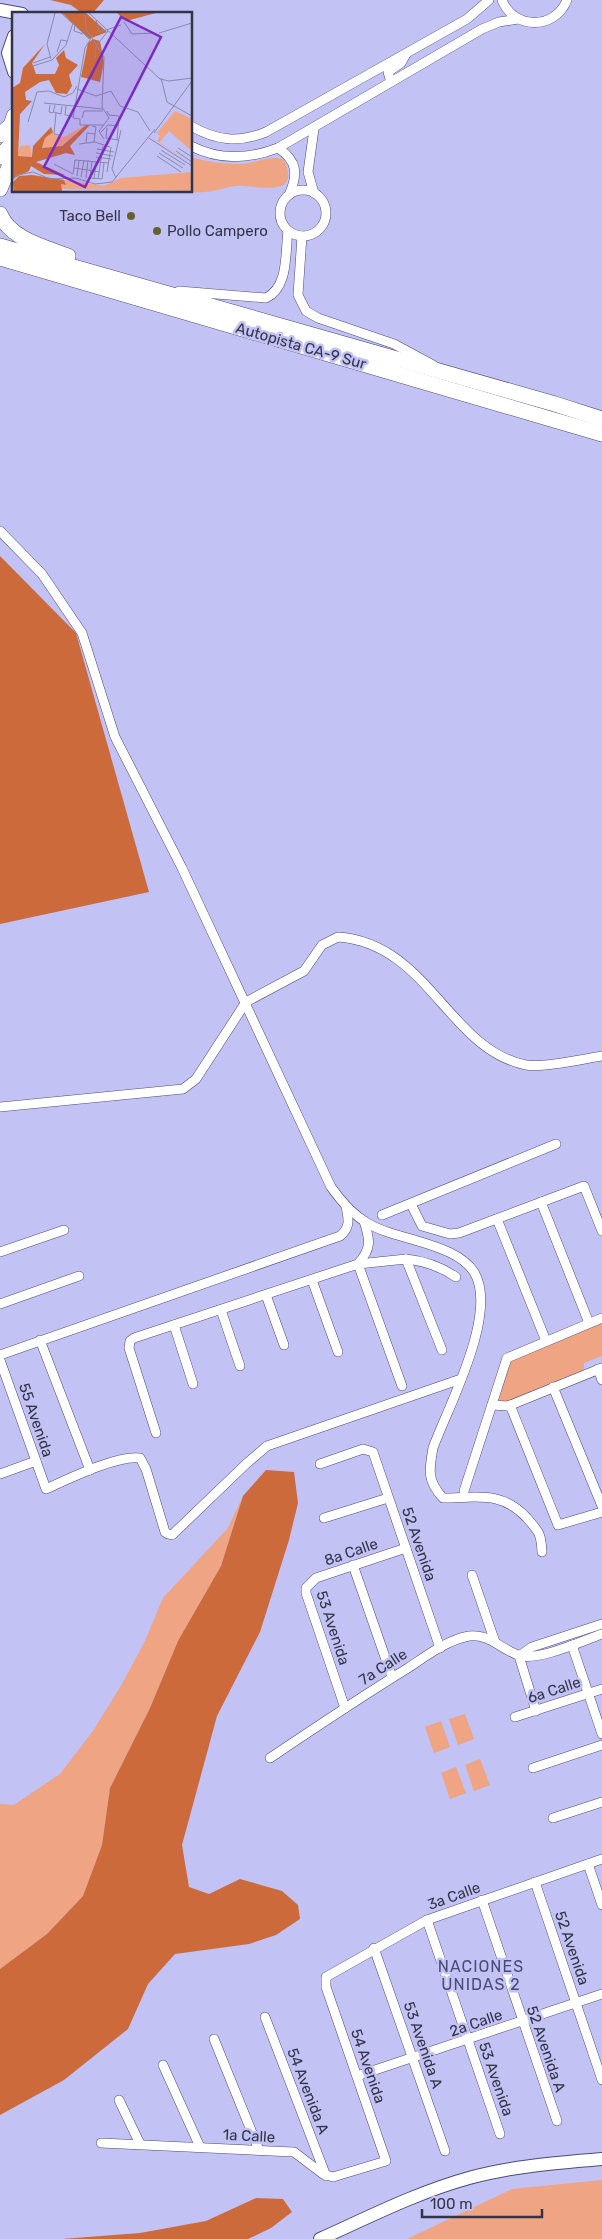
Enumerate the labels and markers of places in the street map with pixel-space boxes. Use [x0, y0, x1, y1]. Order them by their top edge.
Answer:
place label: Taco Bell [59, 207, 121, 225]
marker: Taco Bell [125, 210, 137, 222]
place label: Pollo Campero [167, 222, 268, 240]
marker: Pollo Campero [151, 225, 163, 237]

